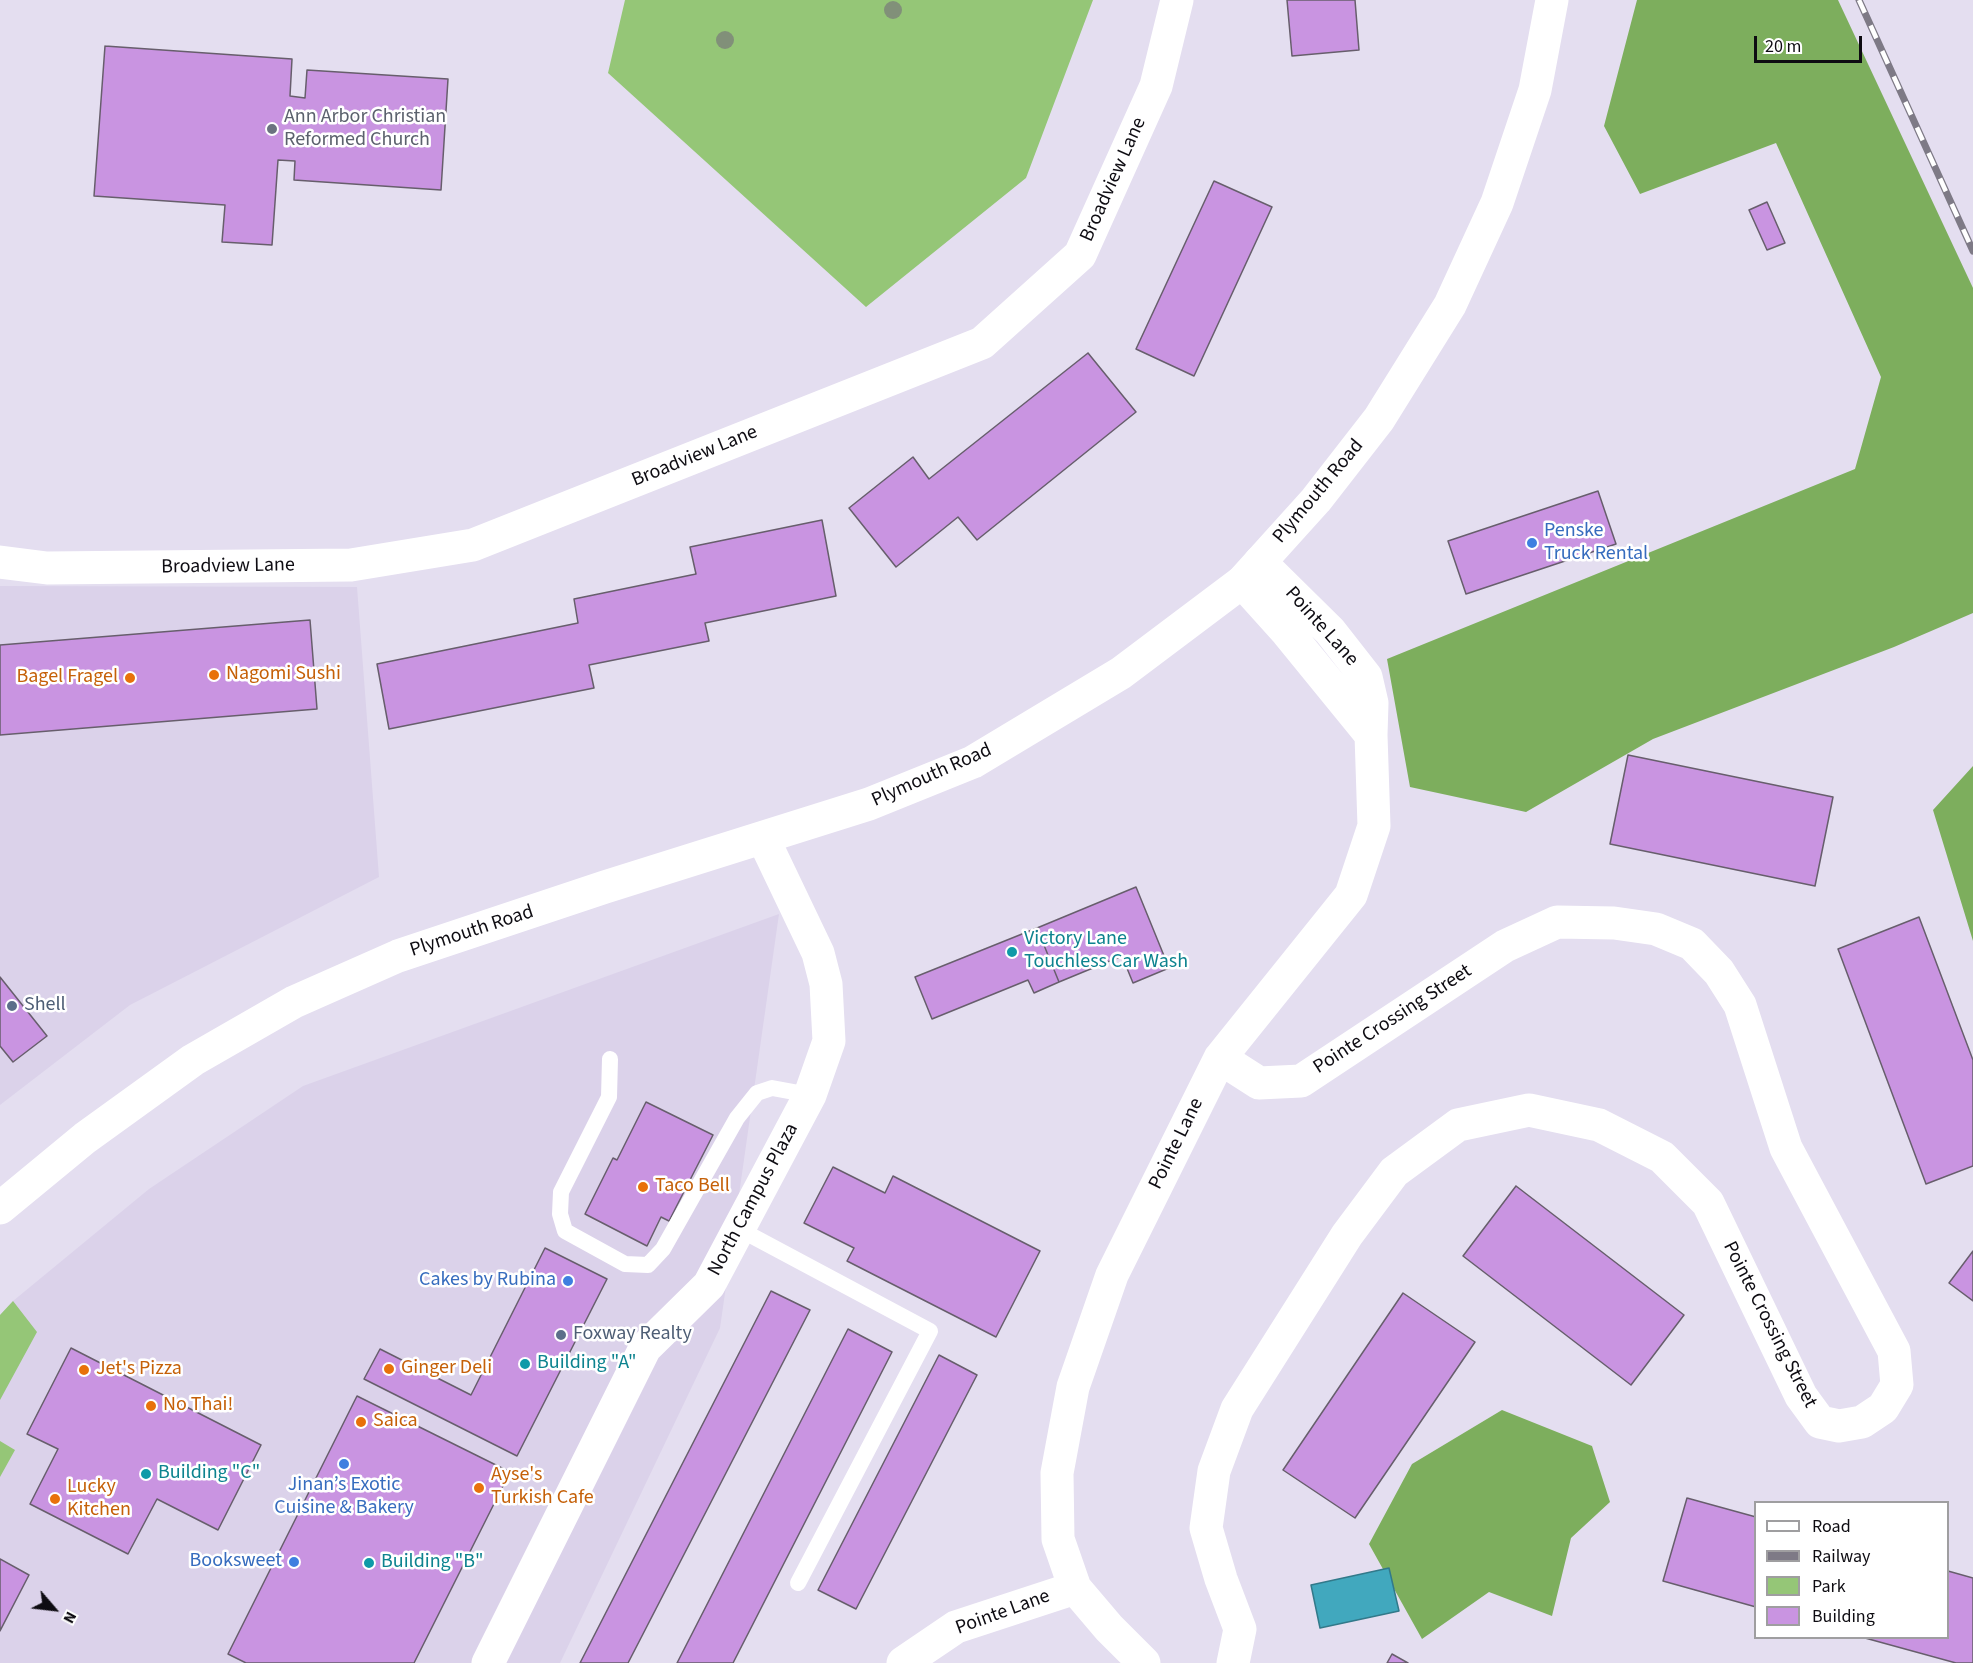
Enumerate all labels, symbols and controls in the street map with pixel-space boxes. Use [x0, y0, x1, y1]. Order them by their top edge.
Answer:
scale bar [1757, 24, 1865, 62]
text: 20 m [1765, 34, 1801, 59]
place label: Ann Arbor Christian Reformed Church [284, 106, 446, 153]
street label: Broadview Lane [1076, 114, 1152, 246]
marker: Ann Arbor Christian Reformed Church [265, 122, 279, 136]
street label: Broadview Lane [629, 421, 761, 493]
street label: Plymouth Road [1268, 435, 1370, 549]
place label: Penske Truck Rental [1544, 520, 1648, 567]
marker: Penske Truck Rental [1525, 536, 1539, 550]
street label: Broadview Lane [161, 554, 295, 580]
street label: Pointe Lane [1279, 582, 1363, 672]
place label: Nagomi Sushi [226, 663, 341, 687]
place label: Bagel Fragel [16, 666, 118, 690]
marker: Nagomi Sushi [207, 668, 221, 682]
marker: Bagel Fragel [123, 671, 137, 685]
street label: Plymouth Road [868, 739, 996, 813]
street label: Plymouth Road [407, 901, 537, 963]
place label: Victory Lane Touchless Car Wash [1024, 928, 1188, 975]
marker: Victory Lane Touchless Car Wash [1005, 945, 1019, 959]
street label: Pointe Crossing Street [1309, 960, 1477, 1080]
place label: Shell [24, 994, 66, 1018]
marker: Shell [5, 999, 19, 1013]
street label: Pointe Lane [1145, 1094, 1209, 1194]
street label: North Campus Plaza [704, 1120, 804, 1280]
place label: Taco Bell [655, 1175, 730, 1199]
marker: Taco Bell [636, 1180, 650, 1194]
street label: Pointe Crossing Street [1717, 1238, 1821, 1412]
place label: Cakes by Rubina [419, 1269, 556, 1293]
marker: Cakes by Rubina [561, 1274, 575, 1288]
place label: Foxway Realty [573, 1323, 692, 1347]
marker: Foxway Realty [554, 1328, 568, 1342]
place label: Building "A" [537, 1352, 636, 1376]
place label: Ginger Deli [401, 1357, 492, 1381]
marker: Building "A" [518, 1357, 532, 1371]
place label: Jet's Pizza [96, 1358, 182, 1382]
marker: Ginger Deli [382, 1362, 396, 1376]
marker: Jet's Pizza [77, 1363, 91, 1377]
place label: No Thai! [163, 1394, 233, 1418]
marker: No Thai! [144, 1399, 158, 1413]
place label: Saica [373, 1410, 418, 1434]
marker: Saica [354, 1415, 368, 1429]
marker: Jinan’s Exotic Cuisine & Bakery [337, 1457, 351, 1471]
place label: Building "C" [158, 1462, 260, 1486]
place label: Ayse's Turkish Cafe [491, 1464, 594, 1511]
marker: Building "C" [139, 1467, 153, 1481]
place label: Jinan’s Exotic Cuisine & Bakery [274, 1474, 414, 1521]
place label: Lucky Kitchen [67, 1476, 131, 1523]
marker: Ayse's Turkish Cafe [472, 1481, 486, 1495]
marker: Lucky Kitchen [48, 1492, 62, 1506]
legend [1754, 1501, 1949, 1639]
text: Road [1812, 1514, 1851, 1539]
text: Railway [1812, 1544, 1871, 1569]
place label: Booksweet [190, 1550, 282, 1574]
place label: Building "B" [381, 1551, 483, 1575]
marker: Booksweet [287, 1555, 301, 1569]
marker: Building "B" [362, 1556, 376, 1570]
text: Park [1812, 1574, 1846, 1599]
north arrow [24, 1579, 84, 1639]
street label: Pointe Lane [953, 1585, 1053, 1641]
text: Building [1812, 1604, 1875, 1629]
text: N [58, 1608, 82, 1627]

